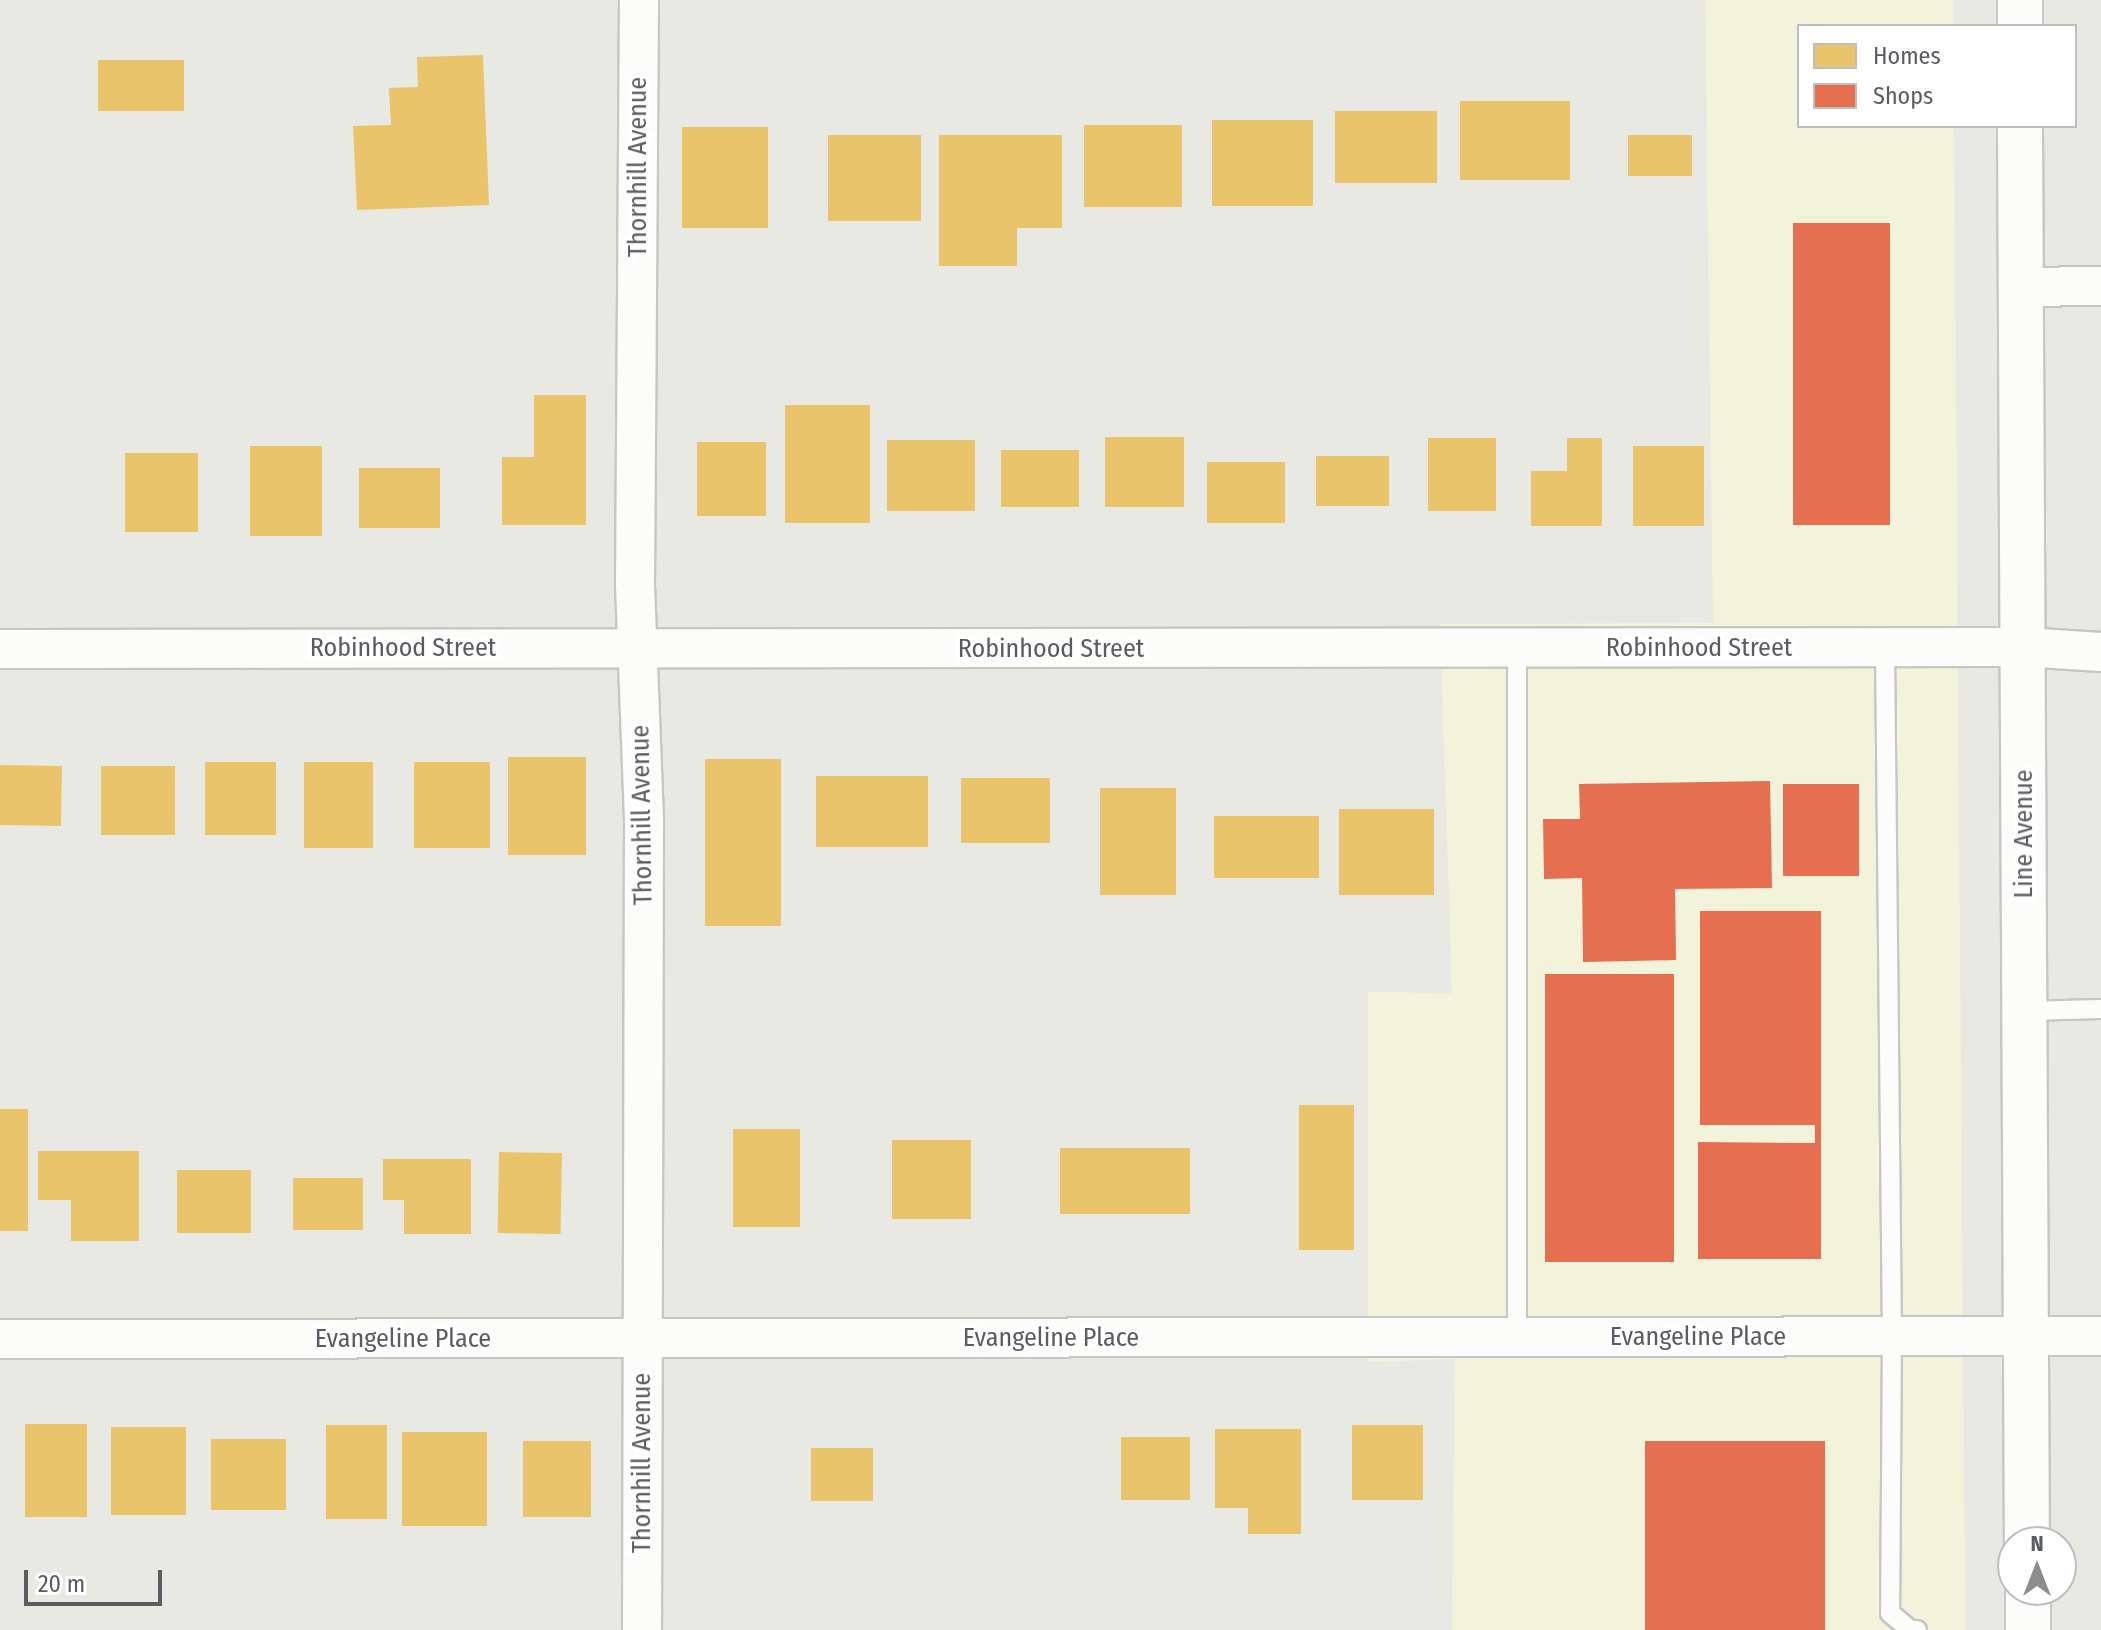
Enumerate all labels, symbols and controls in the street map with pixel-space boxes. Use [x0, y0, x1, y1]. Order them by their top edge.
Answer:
legend [1797, 24, 2077, 128]
text: Homes [1873, 42, 1941, 70]
street label: Thornhill Avenue [622, 77, 654, 257]
text: Shops [1873, 82, 1933, 110]
street label: Robinhood Street [310, 632, 496, 664]
street label: Robinhood Street [1606, 632, 1792, 664]
street label: Robinhood Street [958, 633, 1144, 665]
street label: Thornhill Avenue [625, 725, 659, 905]
street label: Line Avenue [2008, 770, 2040, 898]
street label: Evangeline Place [1610, 1321, 1786, 1353]
street label: Evangeline Place [963, 1322, 1139, 1354]
street label: Evangeline Place [315, 1323, 491, 1355]
street label: Thornhill Avenue [626, 1373, 658, 1553]
north arrow [1997, 1526, 2077, 1606]
text: N [2030, 1530, 2044, 1557]
scale bar [28, 1554, 166, 1604]
text: 20 m [38, 1570, 85, 1598]

